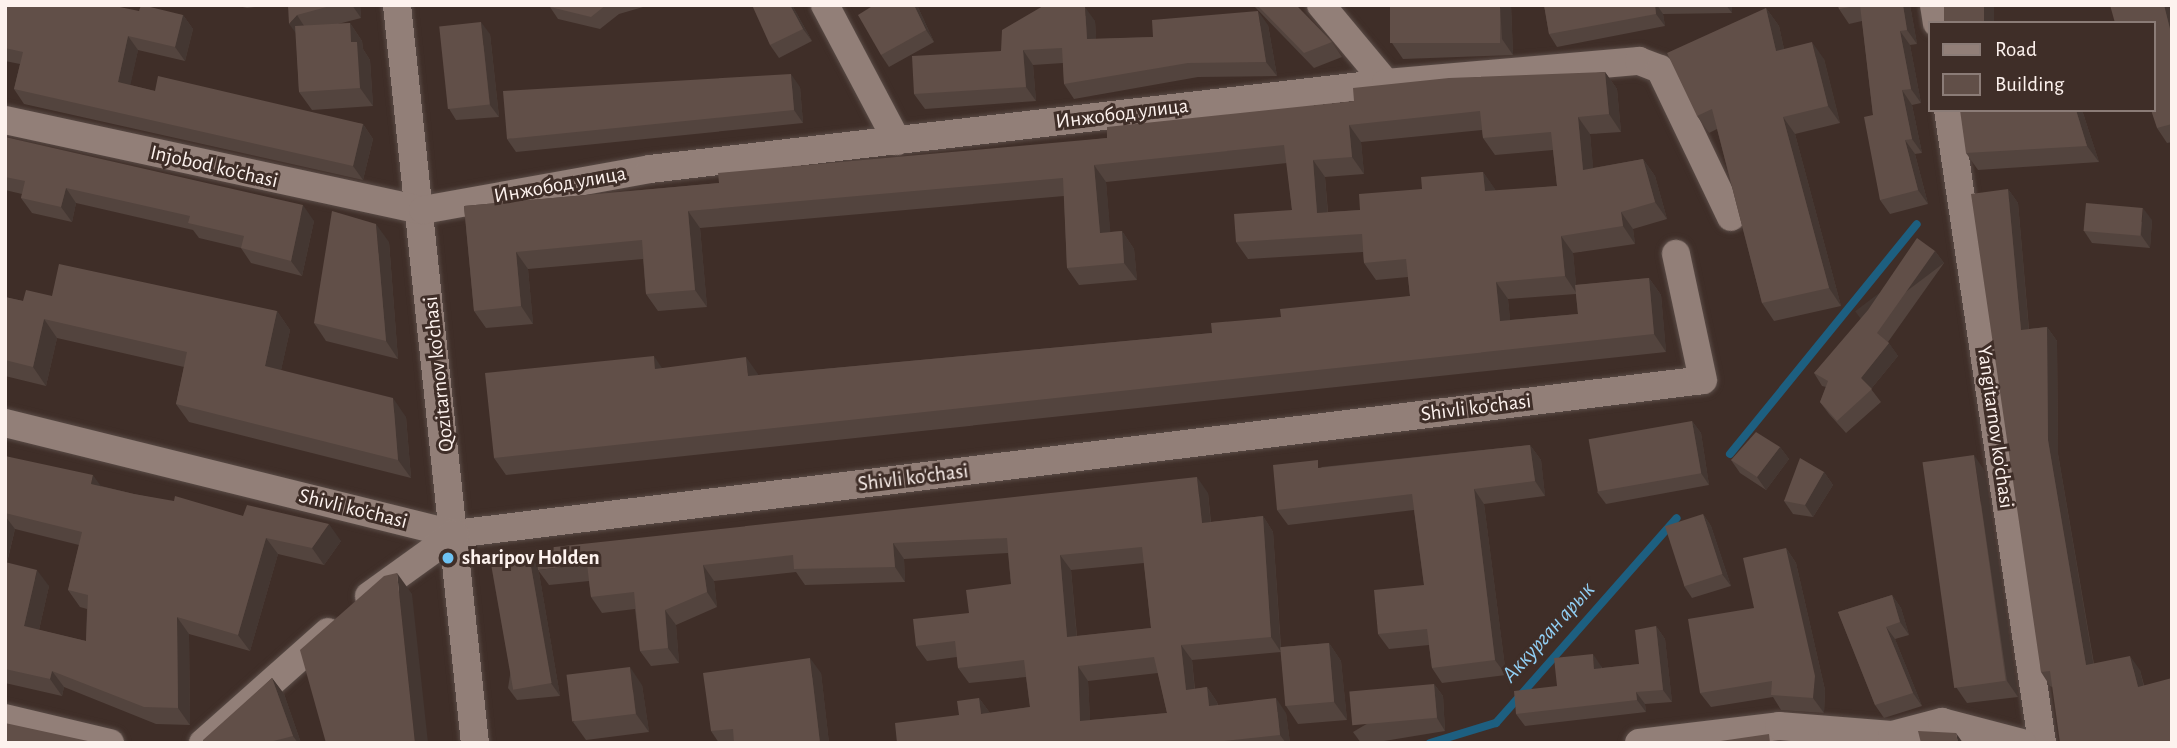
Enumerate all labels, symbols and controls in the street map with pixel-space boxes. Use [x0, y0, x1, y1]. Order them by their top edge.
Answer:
legend [1928, 21, 2156, 112]
text: Road [1995, 39, 2037, 60]
text: Building [1995, 74, 2064, 95]
street label: Инжобод улица [1054, 93, 1190, 135]
street label: Injobod ko'chasi [148, 140, 280, 194]
street label: Инжобод улица [492, 161, 628, 209]
street label: Qozitarnov ko'chasi [418, 295, 460, 453]
street label: Yangitarnov ko'chasi [1971, 344, 2019, 510]
street label: Shivli ko'chasi [1419, 389, 1533, 427]
street label: Shivli ko'chasi [856, 459, 970, 497]
street label: Shivli ko'chasi [296, 483, 410, 535]
place label: sharipov Holden [462, 545, 600, 571]
marker: sharipov Holden [440, 550, 456, 566]
water label: Аккурган арык [1496, 577, 1602, 689]

